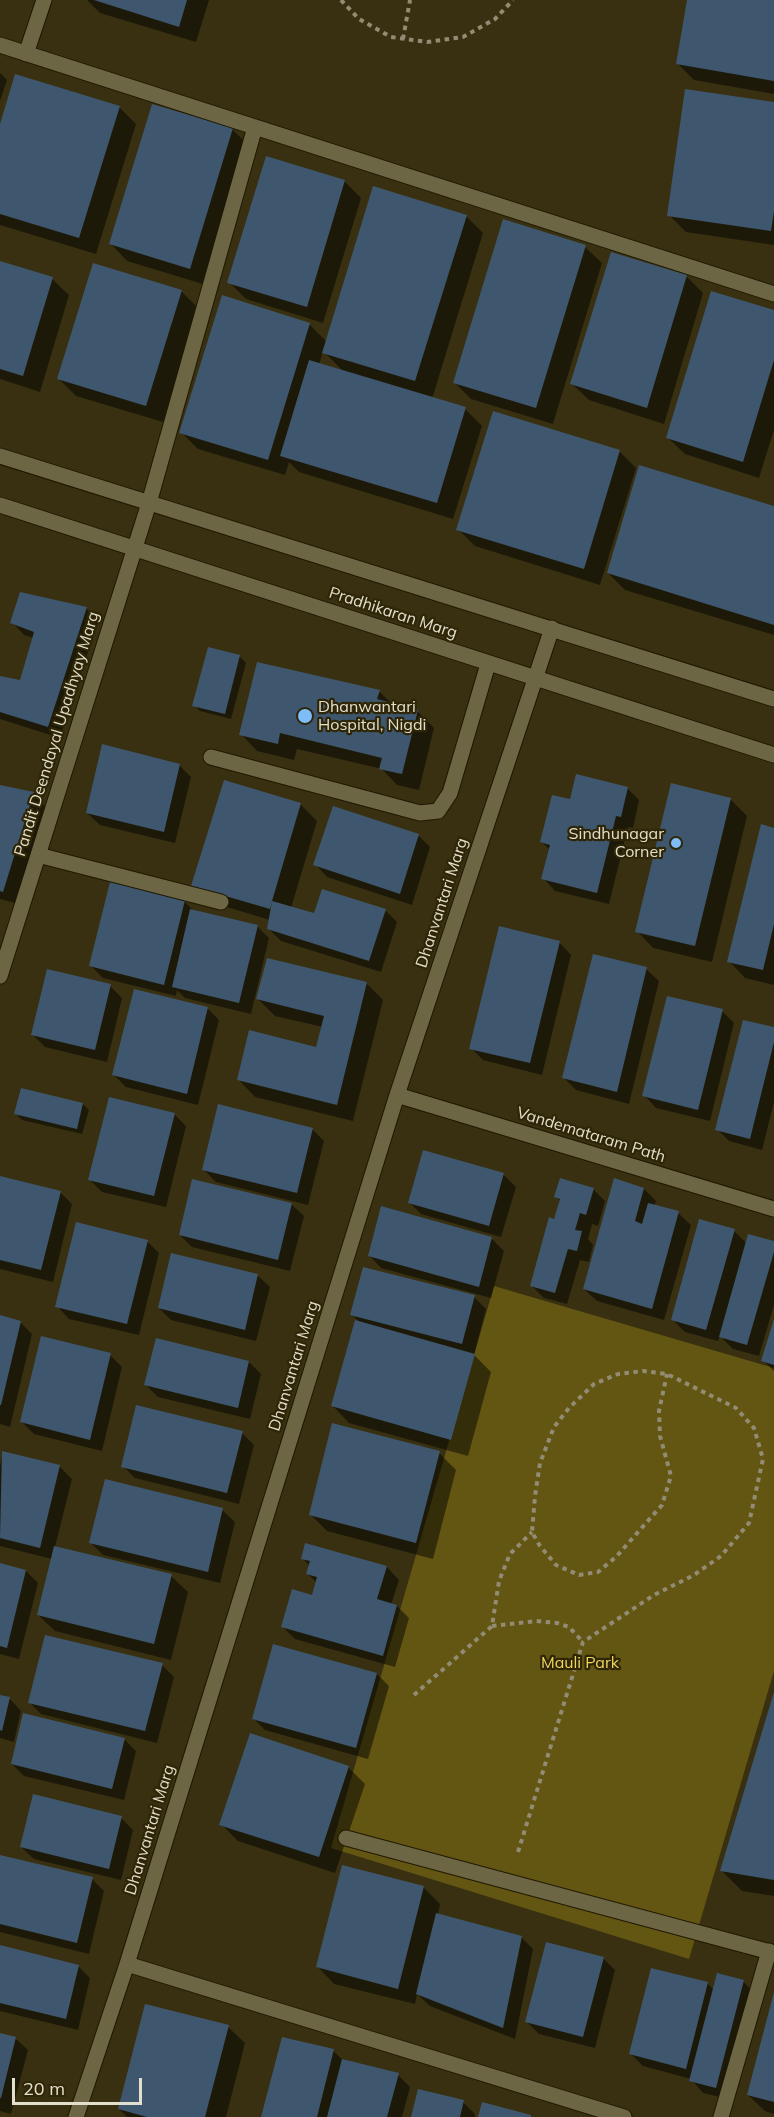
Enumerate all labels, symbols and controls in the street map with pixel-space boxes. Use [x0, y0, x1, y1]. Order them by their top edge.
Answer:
street label: Pradhikaran Marg [326, 583, 460, 643]
street label: Pandit Deendayal Upadhyay Marg [11, 609, 103, 859]
place label: Dhanwantari Hospital, Nigdi [318, 697, 426, 735]
marker: Dhanwantari Hospital, Nigdi [296, 707, 314, 725]
place label: Sindhunagar Corner [569, 824, 664, 862]
street label: Dhanvantari Marg [412, 836, 472, 970]
marker: Sindhunagar Corner [669, 836, 683, 850]
street label: Vandemataram Path [514, 1103, 668, 1167]
street label: Dhanvantari Marg [265, 1299, 323, 1433]
park label: Mauli Park [541, 1653, 619, 1673]
street label: Dhanvantari Marg [121, 1763, 179, 1897]
scale bar [15, 2066, 146, 2104]
text: 20 m [23, 2077, 65, 2100]

